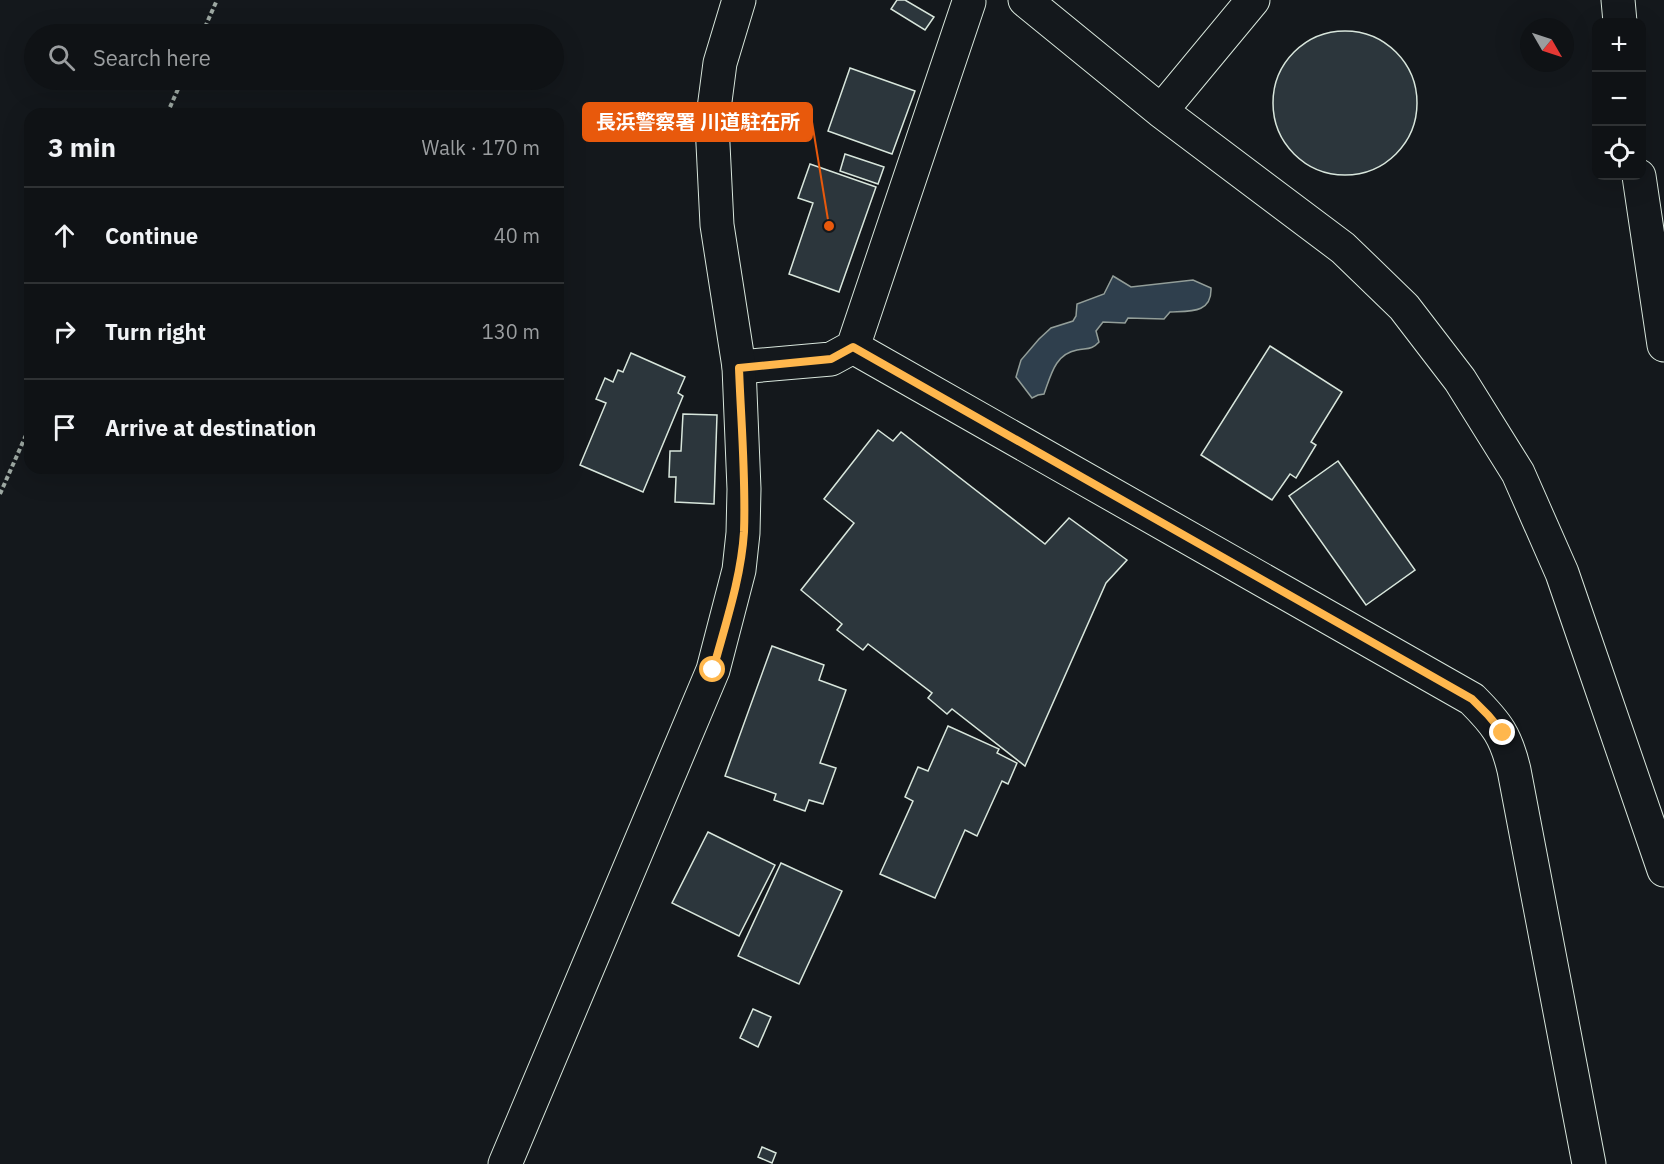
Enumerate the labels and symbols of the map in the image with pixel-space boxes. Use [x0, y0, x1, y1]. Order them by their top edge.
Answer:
north arrow [1520, 18, 1574, 72]
callout: 長浜警察署 川道駐在所 [583, 103, 812, 141]
text: 長浜警察署 川道駐在所 [596, 108, 800, 135]
route start [699, 656, 725, 682]
route end [1489, 719, 1515, 745]

